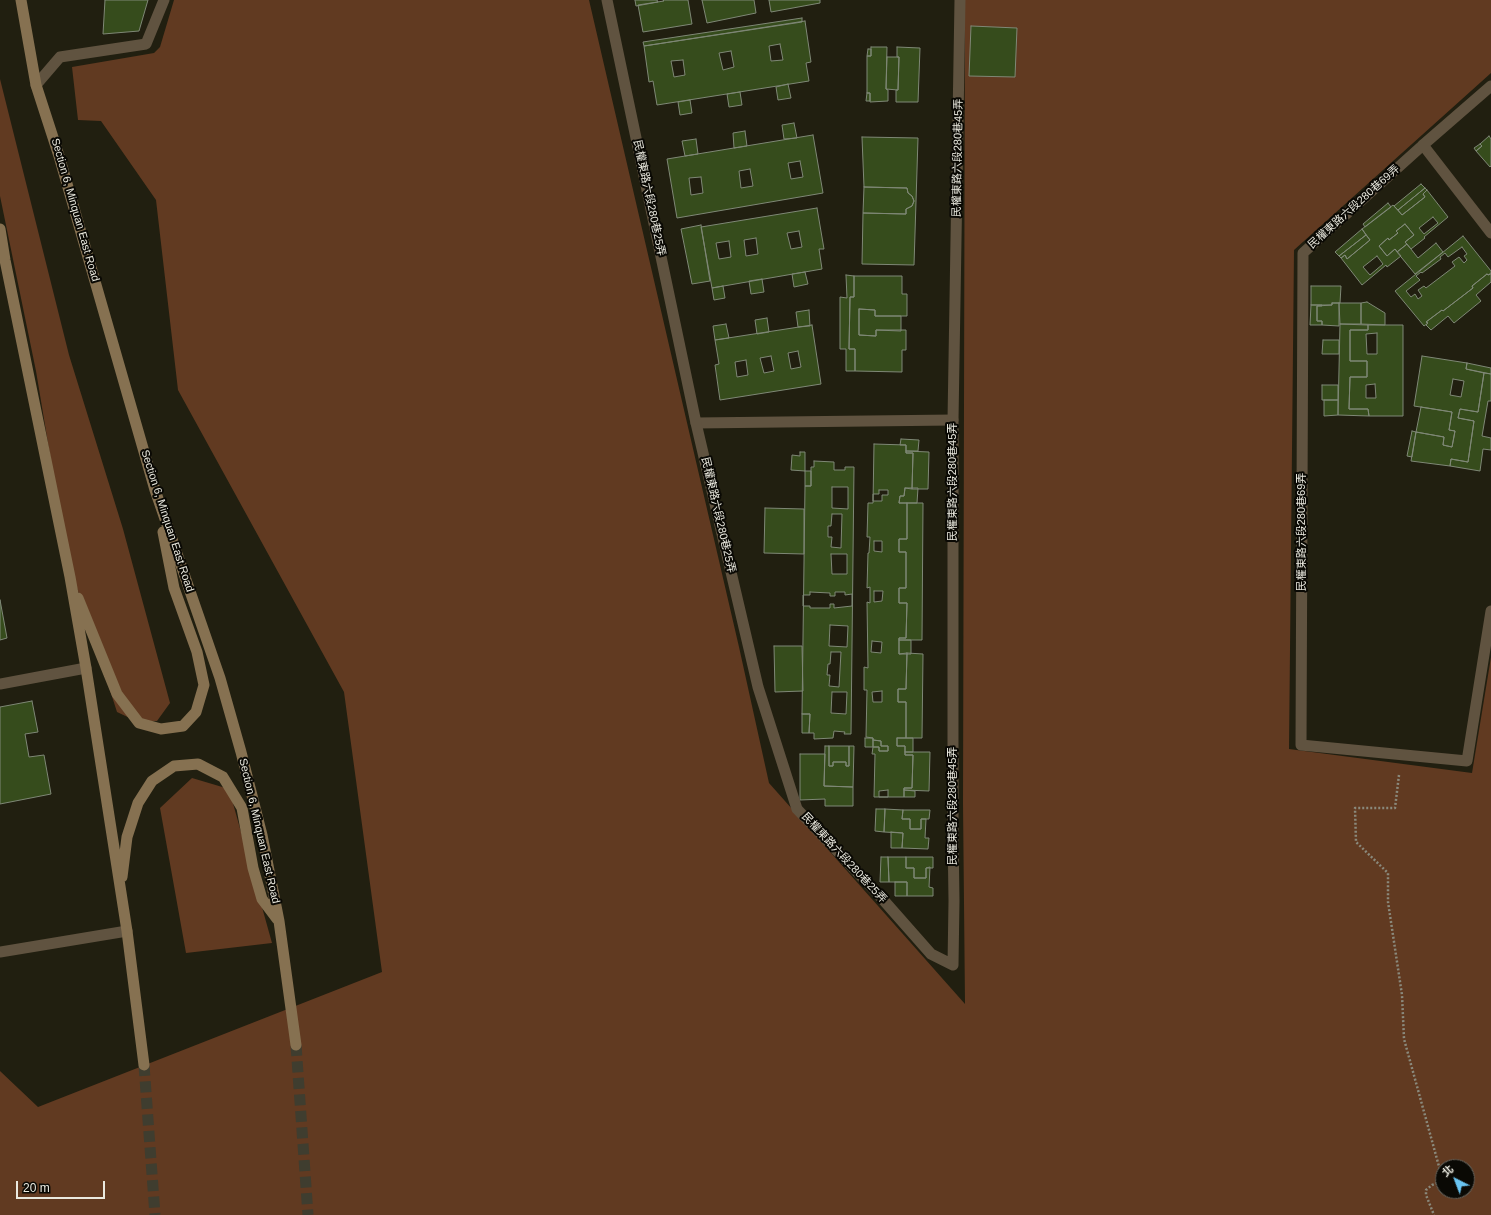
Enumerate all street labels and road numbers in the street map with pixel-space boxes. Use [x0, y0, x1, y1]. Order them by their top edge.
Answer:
street label: 民權東路六段280巷45弄 [950, 99, 966, 217]
street label: Section 6, Minquan East Road [48, 137, 102, 283]
street label: 民權東路六段280巷25弄 [630, 139, 668, 257]
street label: 民權東路六段280巷69弄 [1306, 162, 1402, 252]
street label: 民權東路六段280巷45弄 [946, 423, 960, 541]
street label: Section 6, Minquan East Road [138, 448, 196, 594]
street label: 民權東路六段280巷25弄 [698, 456, 738, 574]
street label: 民權東路六段280巷69弄 [1295, 473, 1309, 591]
street label: 民權東路六段280巷45弄 [946, 747, 960, 865]
street label: Section 6, Minquan East Road [236, 757, 282, 905]
street label: 民權東路六段280巷25弄 [799, 810, 889, 906]

